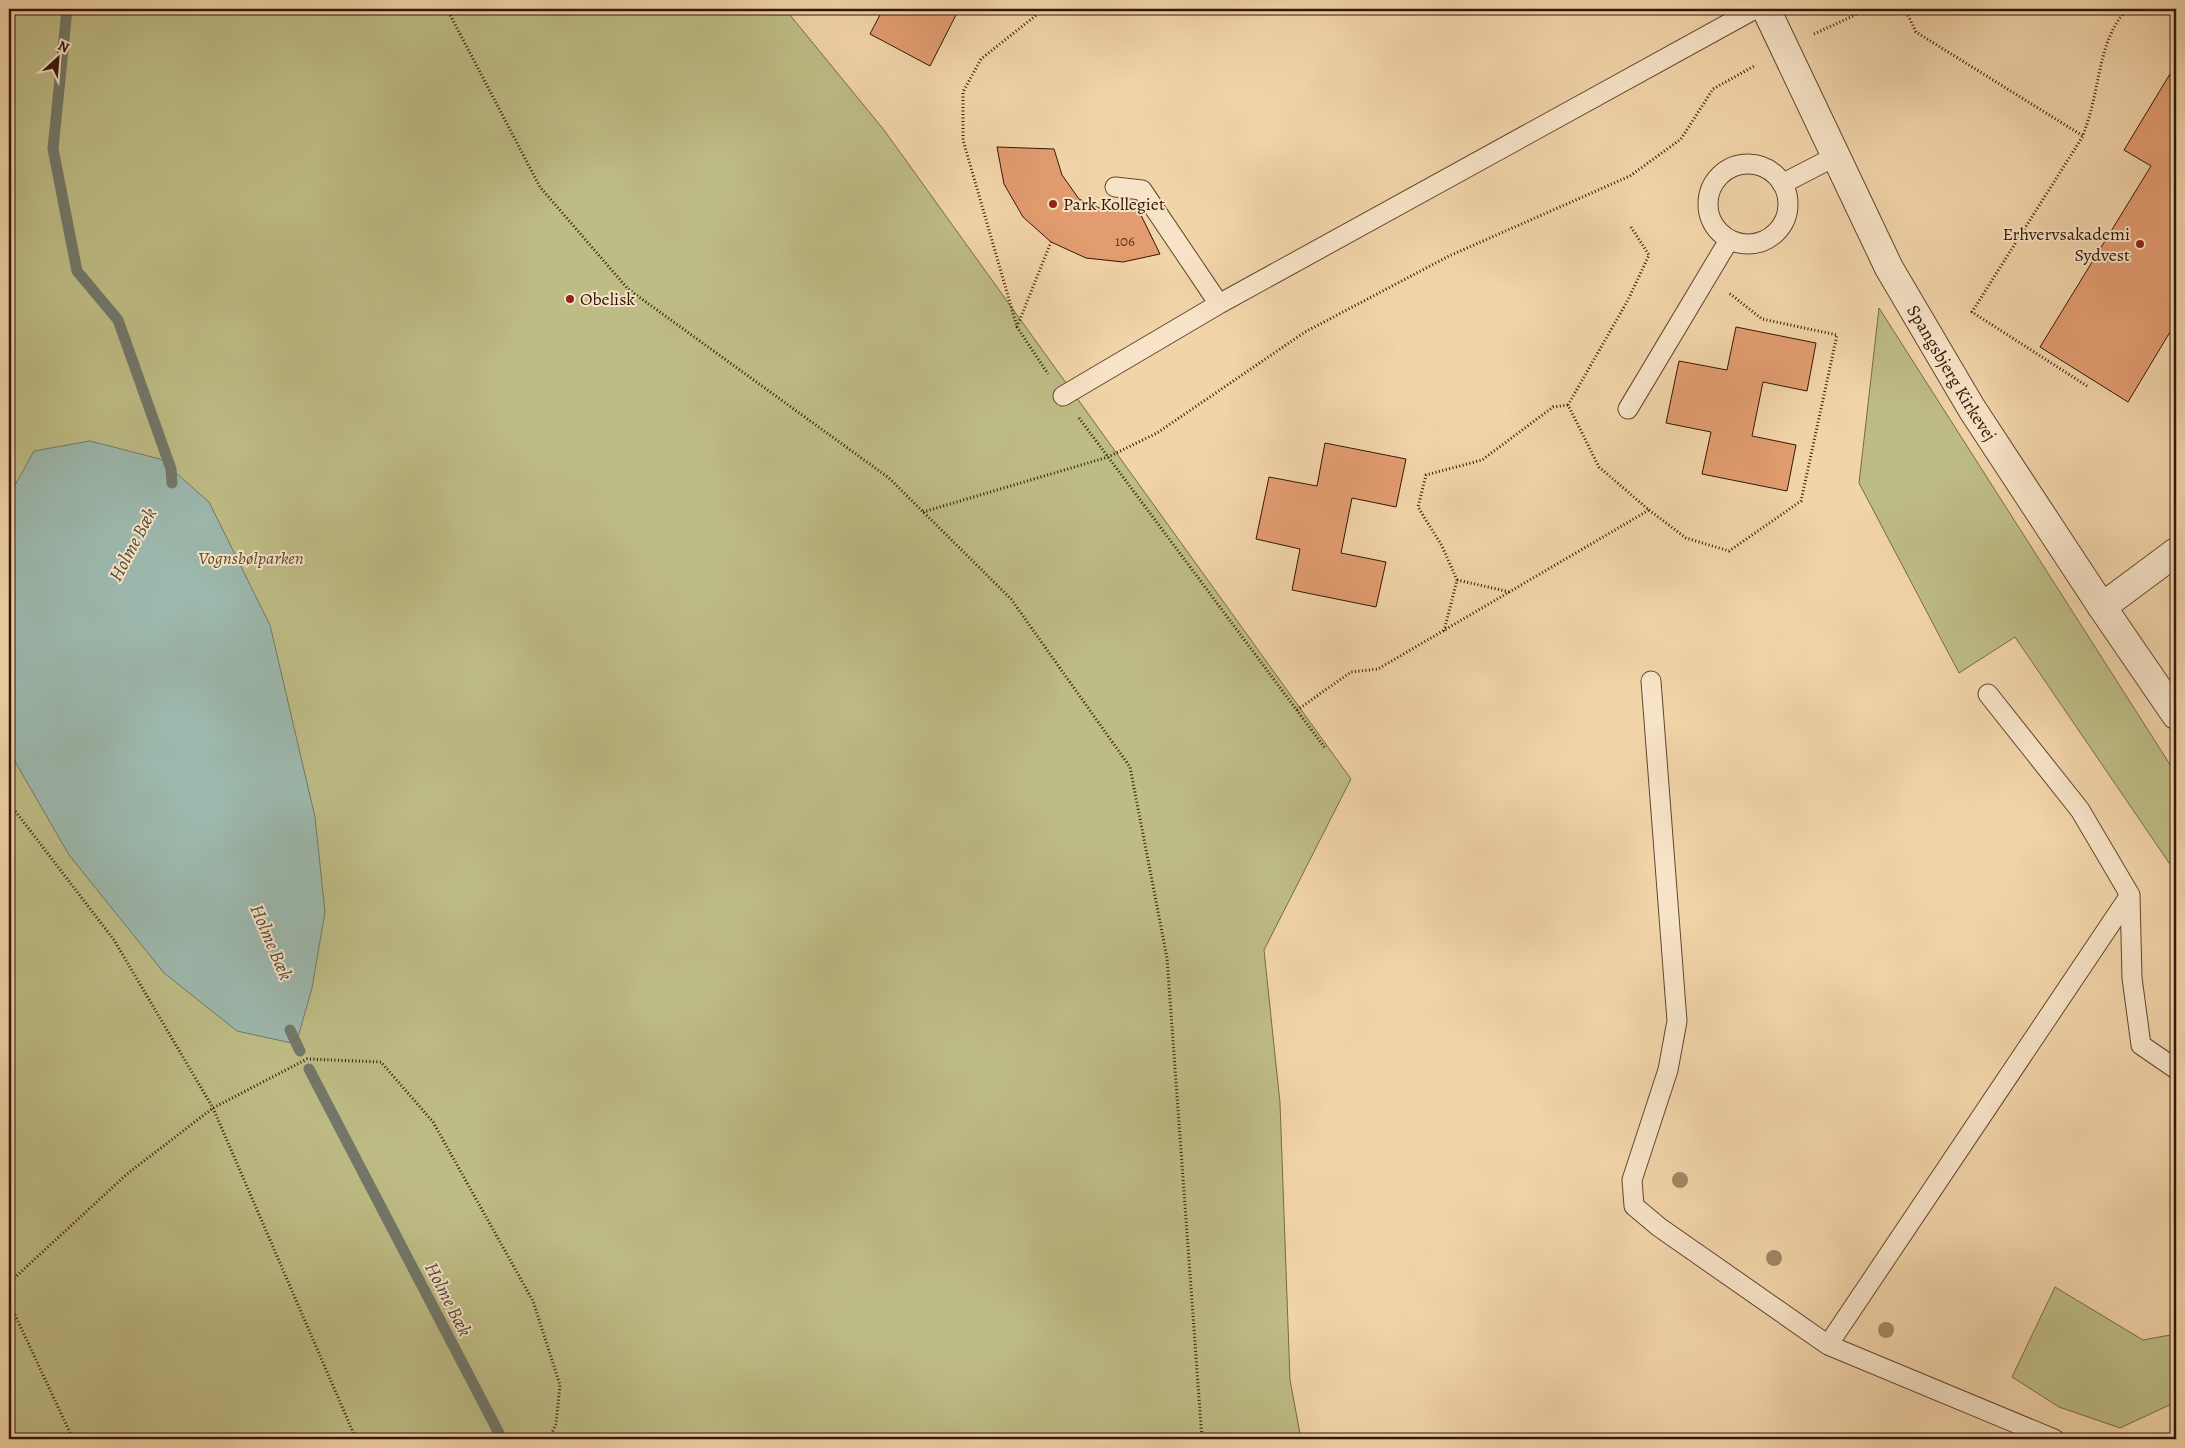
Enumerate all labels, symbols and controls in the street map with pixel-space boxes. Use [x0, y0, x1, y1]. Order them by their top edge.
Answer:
north arrow [32, 32, 82, 82]
text: N [55, 36, 72, 58]
place label: Park Kollegiet [1063, 192, 1165, 216]
marker: Park Kollegiet [1047, 198, 1059, 210]
place label: Erhvervsakademi Sydvest [2002, 222, 2130, 267]
house number: 106 [1115, 231, 1135, 251]
marker: Erhvervsakademi Sydvest [2134, 238, 2146, 250]
place label: Obelisk [580, 287, 635, 311]
marker: Obelisk [564, 293, 576, 305]
street label: Spangsbjerg Kirkevej [1901, 300, 2002, 446]
water label: Holme Bæk [103, 503, 163, 586]
park label: Vognsbølparken [198, 546, 304, 570]
water label: Holme Bæk [243, 900, 299, 984]
water label: Holme Bæk [418, 1258, 478, 1341]

